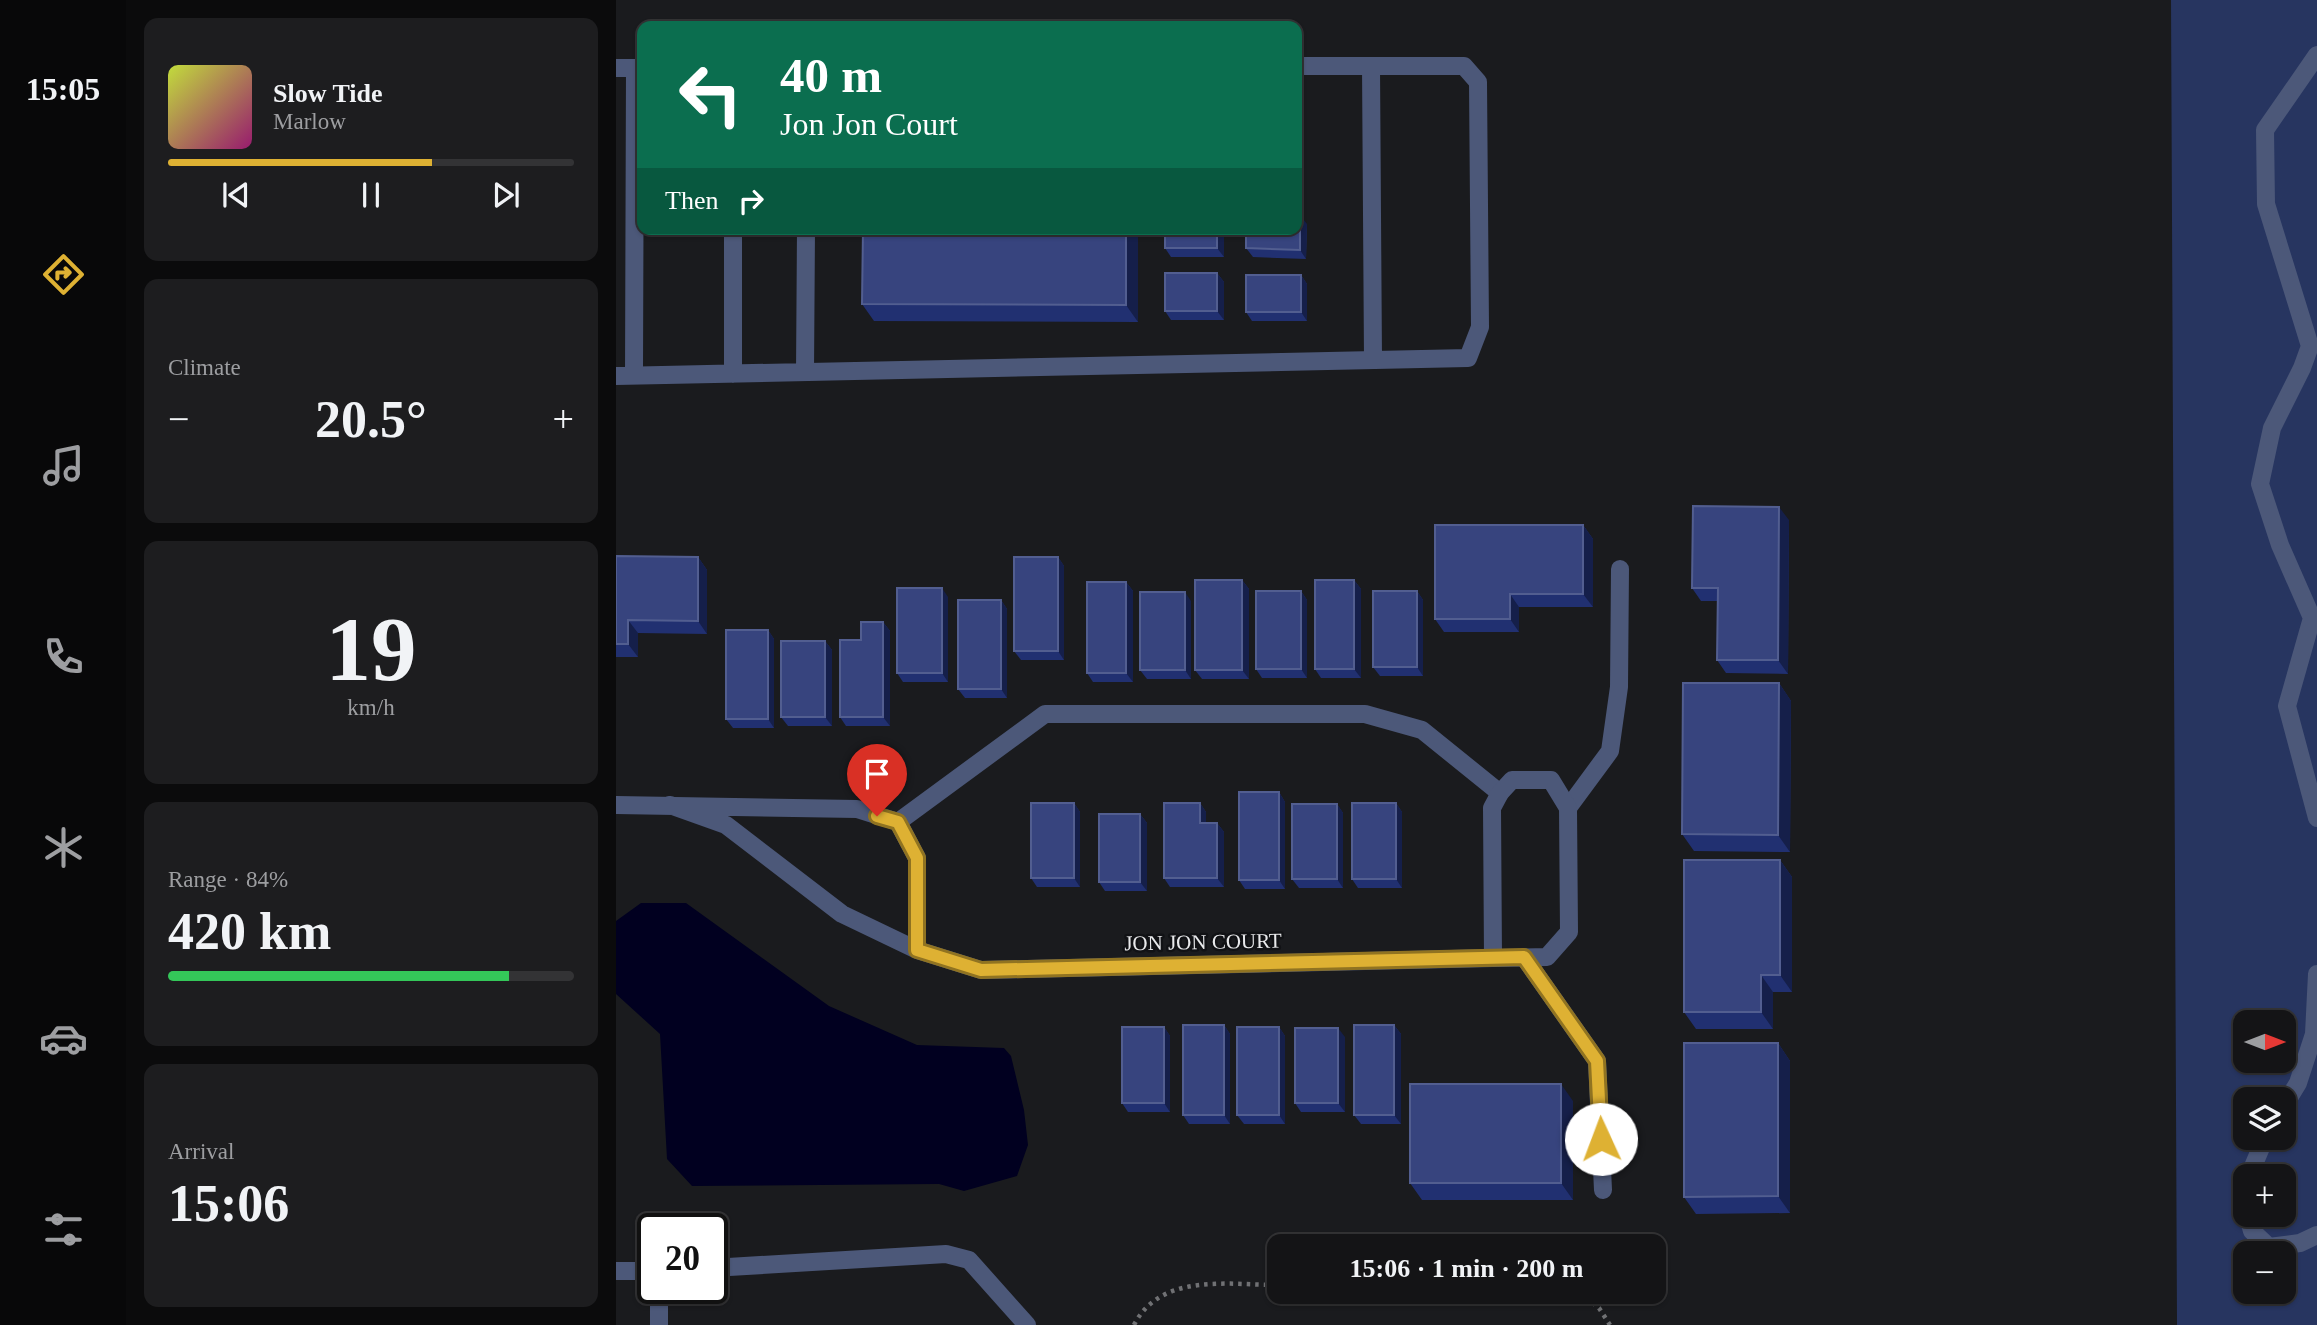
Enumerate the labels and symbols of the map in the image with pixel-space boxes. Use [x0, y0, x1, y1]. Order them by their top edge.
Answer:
pin [847, 744, 907, 816]
street label: JON JON COURT [1124, 929, 1282, 955]
north arrow [2233, 1010, 2296, 1073]
position arrow [1564, 1102, 1638, 1176]
speed limit sign: 20 [637, 1213, 728, 1304]

